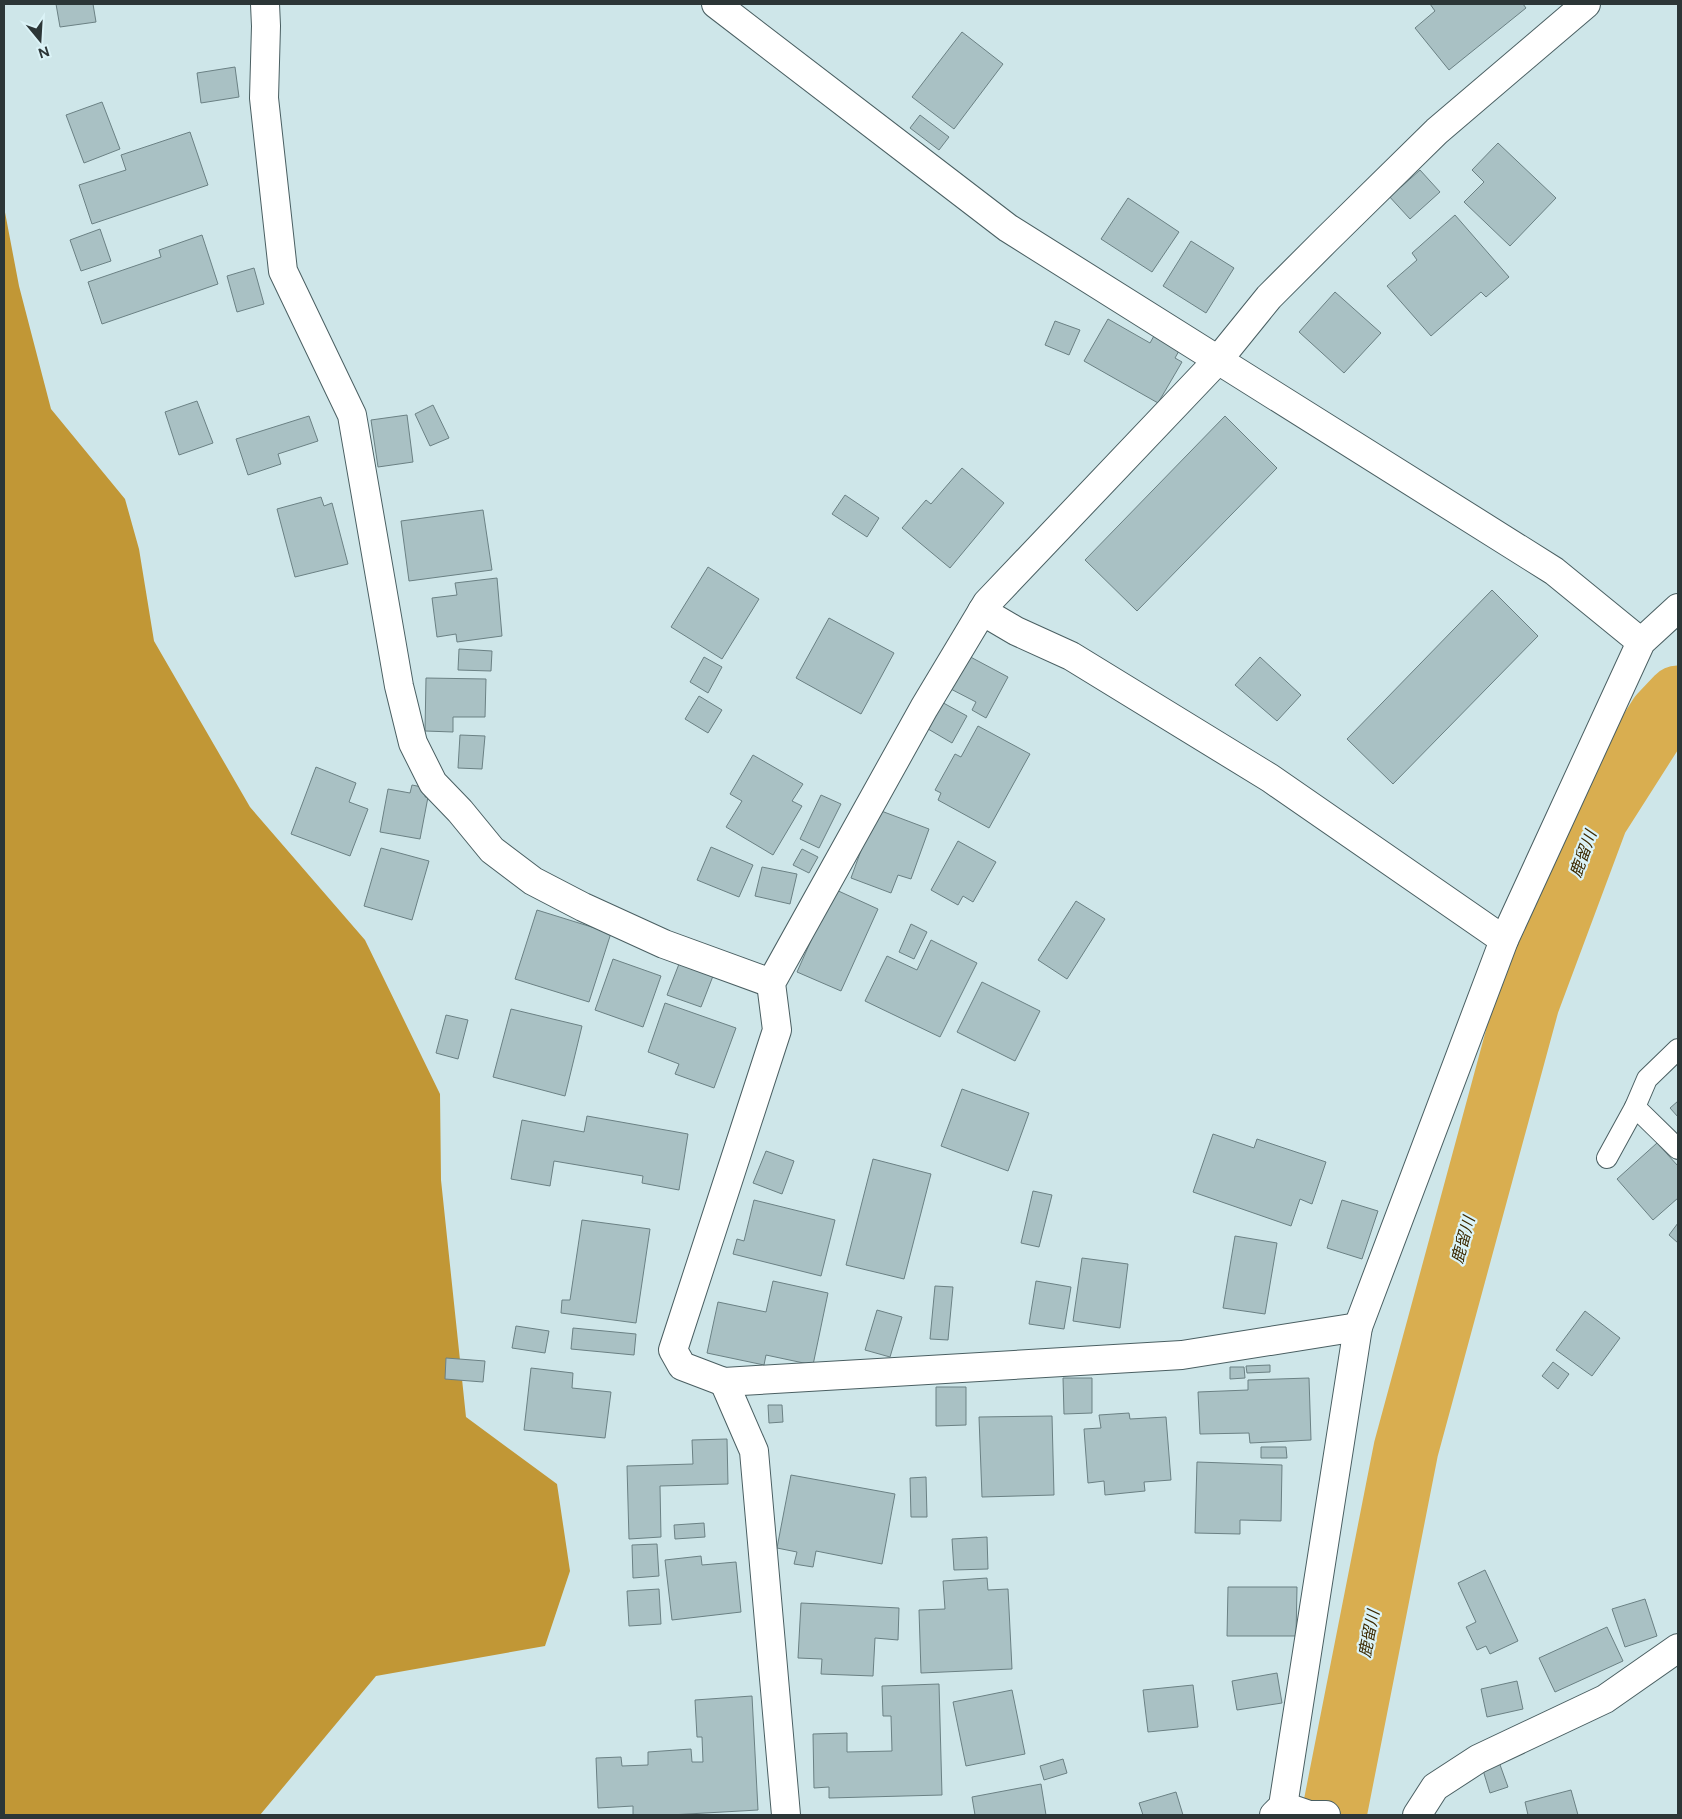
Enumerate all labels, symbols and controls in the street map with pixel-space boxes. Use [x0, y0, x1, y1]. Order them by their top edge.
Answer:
north arrow [15, 15, 65, 65]
text: N [36, 42, 52, 62]
water label: 鹿留川 [1566, 826, 1601, 880]
water label: 鹿留川 [1448, 1212, 1479, 1266]
water label: 鹿留川 [1355, 1607, 1383, 1659]

